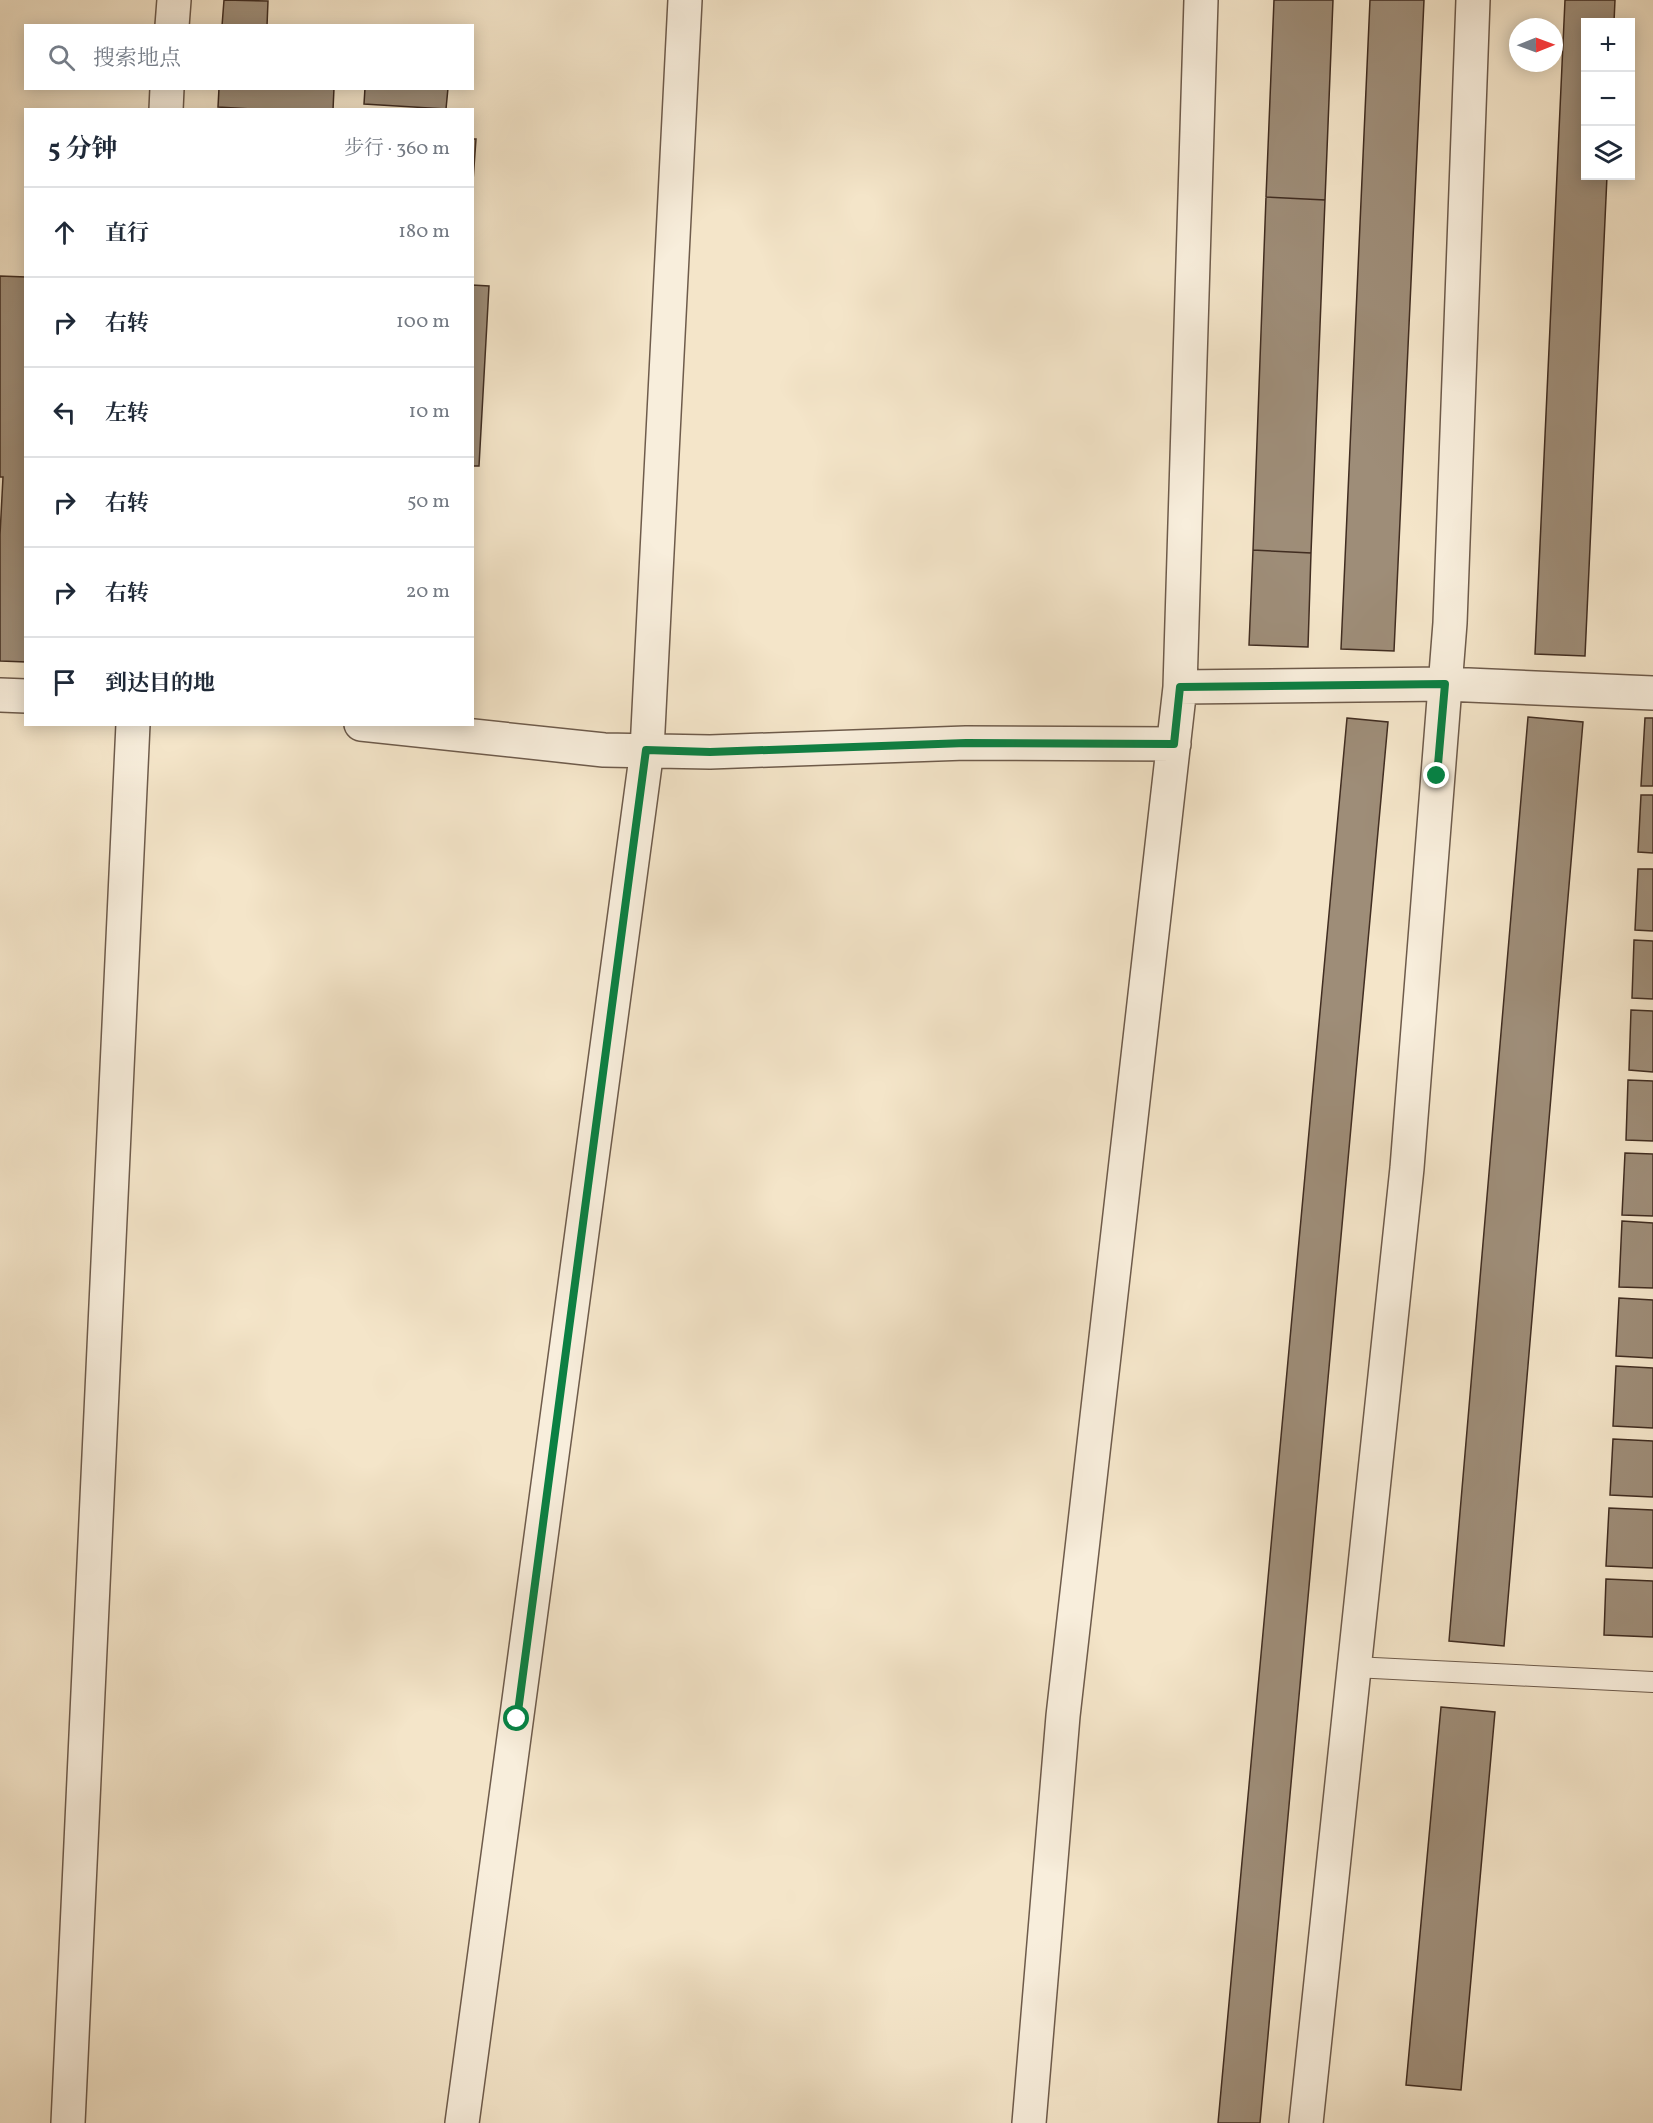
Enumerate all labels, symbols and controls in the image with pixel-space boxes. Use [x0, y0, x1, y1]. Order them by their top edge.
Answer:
north arrow [1509, 18, 1563, 72]
map controls [1581, 18, 1635, 180]
button: + [1581, 18, 1635, 72]
search box [24, 24, 474, 90]
icon: search [45, 41, 78, 74]
text: 搜索地点 [93, 44, 181, 75]
button: − [1581, 72, 1635, 126]
button: layers [1581, 126, 1635, 180]
text: 5 分钟 [48, 132, 118, 168]
text: 步行 · 360 m [344, 135, 450, 163]
icon: ahead [48, 216, 81, 249]
text: 180 m [398, 218, 450, 246]
text: 直行 [105, 219, 149, 250]
icon: right [48, 306, 81, 339]
text: 100 m [396, 308, 450, 336]
text: 右转 [105, 309, 149, 340]
icon: left [48, 396, 81, 429]
text: 10 m [409, 398, 450, 426]
text: 左转 [105, 399, 149, 430]
icon: right [48, 486, 81, 519]
text: 50 m [407, 488, 450, 516]
text: 右转 [105, 489, 149, 520]
icon: right [48, 576, 81, 609]
text: 20 m [406, 578, 450, 606]
text: 右转 [105, 579, 149, 610]
icon: arrive [48, 666, 81, 699]
text: 到达目的地 [105, 669, 215, 700]
route end [1423, 762, 1449, 788]
route start [503, 1705, 529, 1731]

